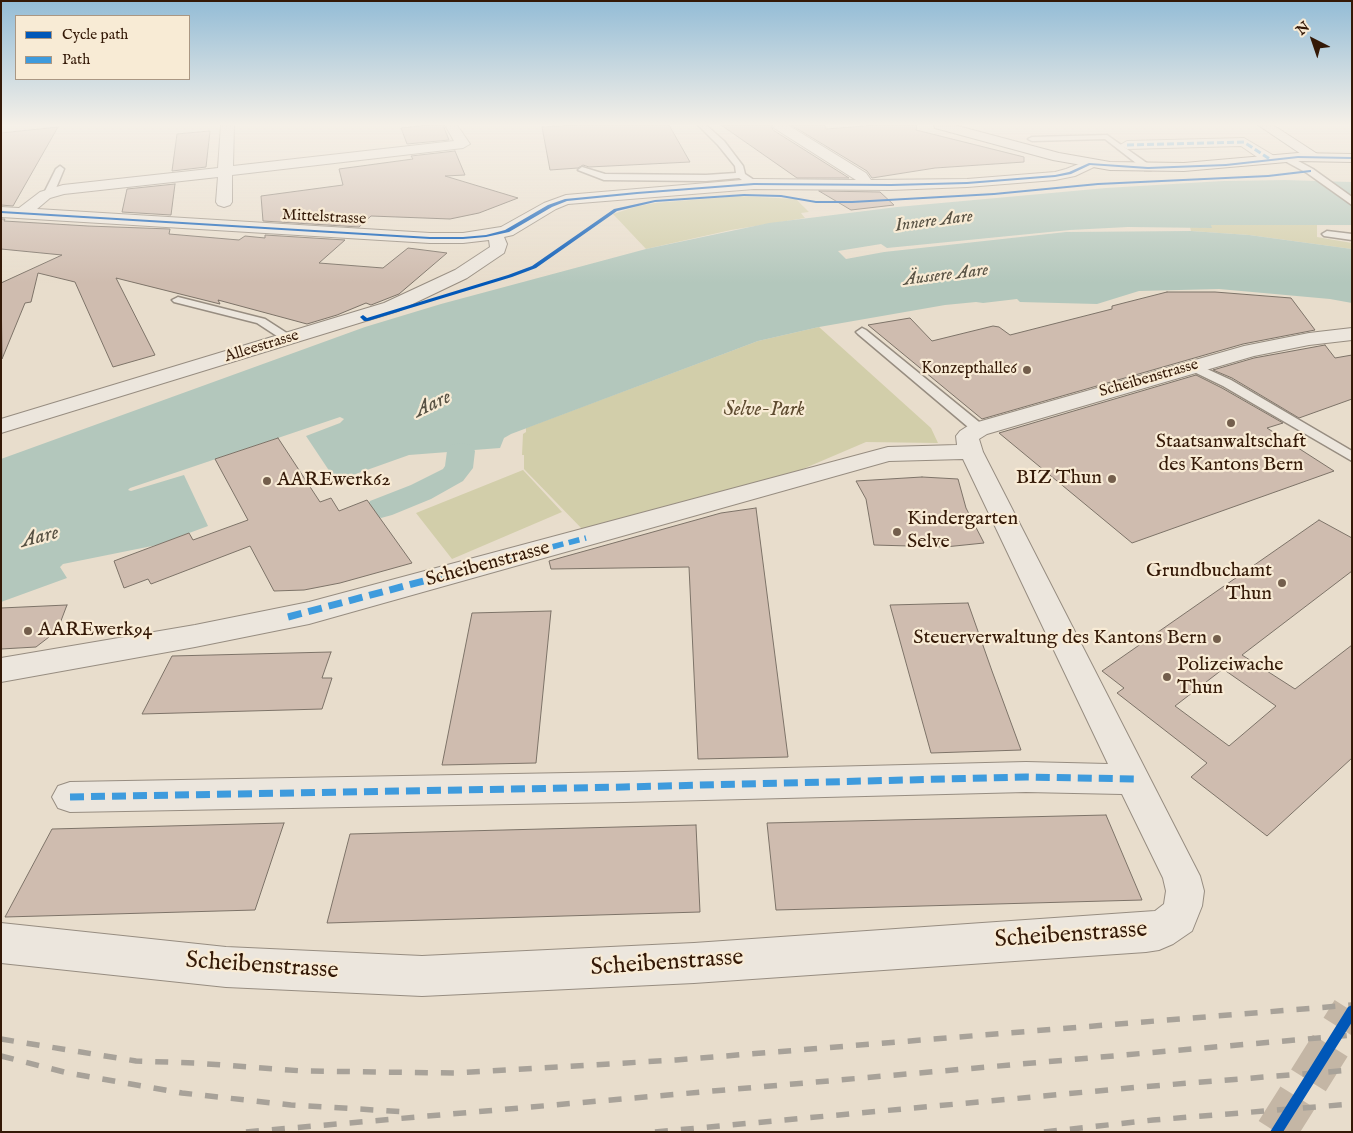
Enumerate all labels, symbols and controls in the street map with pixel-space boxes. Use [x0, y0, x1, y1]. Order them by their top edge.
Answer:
legend [15, 15, 190, 80]
north arrow [1288, 15, 1338, 65]
text: N [1293, 18, 1314, 39]
text: Cycle path [62, 25, 128, 44]
text: Path [62, 50, 90, 69]
street label: Mittelstrasse [281, 206, 367, 230]
water label: Innere Aare [894, 207, 974, 237]
water label: Äussere Aare [902, 260, 990, 292]
street label: Alleestrasse [223, 327, 301, 367]
street label: Scheibenstrasse [1097, 356, 1201, 402]
place label: Konzepthalle6 [921, 360, 1017, 380]
marker: Konzepthalle6 [1021, 364, 1033, 376]
water label: Aare [411, 386, 455, 424]
park label: Selve-Park [723, 399, 805, 423]
marker: Staatsanwaltschaft des Kantons Bern [1225, 417, 1237, 429]
place label: Staatsanwaltschaft des Kantons Bern [1156, 431, 1306, 478]
place label: BIZ Thun [1016, 467, 1102, 491]
place label: AAREwerk62 [277, 469, 391, 493]
marker: BIZ Thun [1106, 473, 1118, 485]
marker: AAREwerk62 [261, 475, 273, 487]
place label: Kindergarten Selve [907, 508, 1018, 555]
water label: Aare [19, 521, 61, 555]
marker: Kindergarten Selve [891, 526, 903, 538]
street label: Scheibenstrasse [423, 537, 553, 593]
place label: Grundbuchamt Thun [1146, 560, 1272, 607]
marker: Grundbuchamt Thun [1276, 577, 1288, 589]
place label: AAREwerk94 [38, 619, 152, 643]
marker: AAREwerk94 [22, 625, 34, 637]
place label: Steuerverwaltung des Kantons Bern [913, 627, 1207, 651]
marker: Steuerverwaltung des Kantons Bern [1211, 633, 1223, 645]
place label: Polizeiwache Thun [1177, 654, 1283, 701]
marker: Polizeiwache Thun [1161, 671, 1173, 683]
street label: Scheibenstrasse [994, 916, 1148, 956]
street label: Scheibenstrasse [590, 944, 744, 984]
street label: Scheibenstrasse [185, 947, 339, 987]

